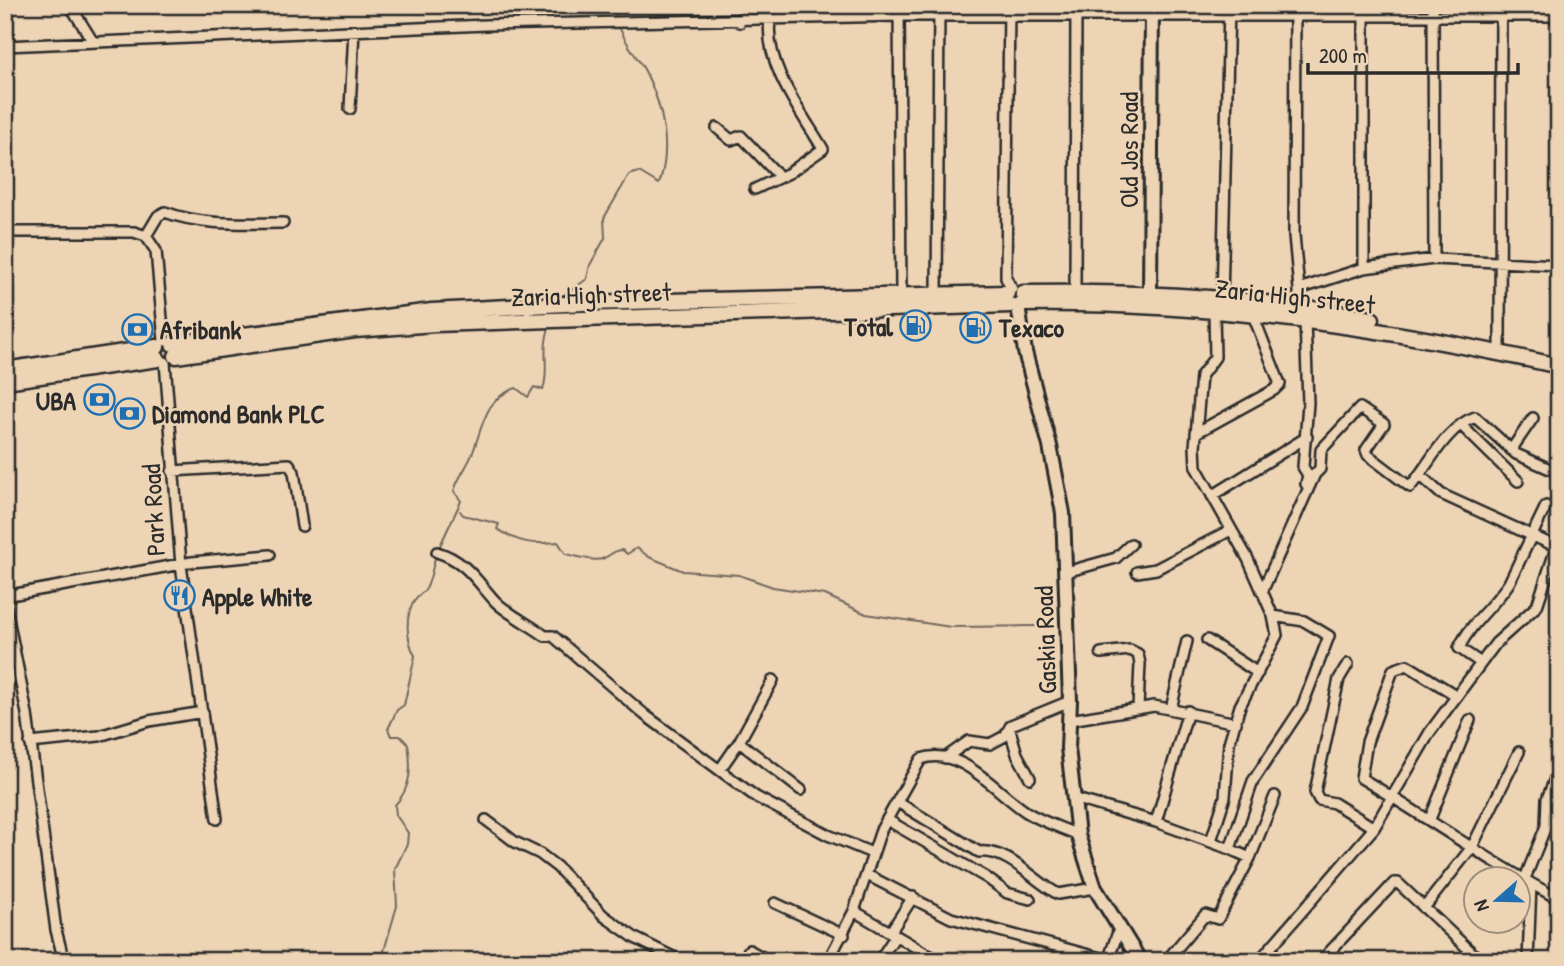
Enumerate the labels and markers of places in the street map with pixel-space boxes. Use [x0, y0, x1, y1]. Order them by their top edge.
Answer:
place label: Total [843, 309, 894, 344]
fuel station icon: Total [899, 309, 933, 343]
fuel station icon: Texaco [959, 310, 993, 344]
place label: Texaco [998, 310, 1064, 345]
bank icon: Afribank [120, 312, 154, 346]
place label: Afribank [160, 312, 242, 347]
place label: UBA [36, 383, 76, 418]
bank icon: UBA [82, 383, 116, 417]
bank icon: Diamond Bank PLC [112, 396, 146, 430]
place label: Diamond Bank PLC [152, 396, 325, 431]
restaurant icon: Apple White [162, 579, 196, 613]
place label: Apple White [202, 579, 313, 615]

